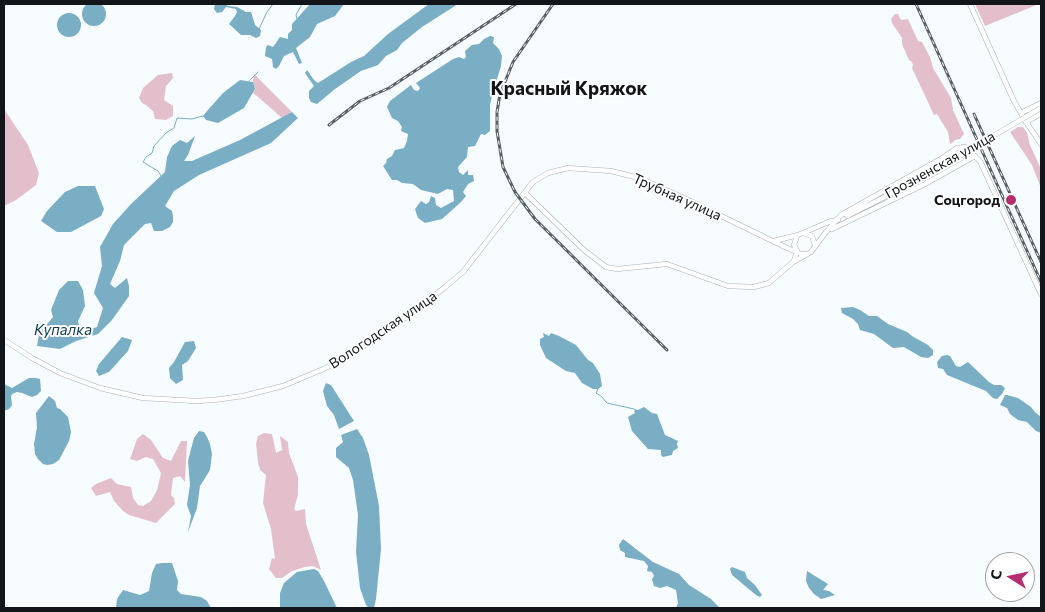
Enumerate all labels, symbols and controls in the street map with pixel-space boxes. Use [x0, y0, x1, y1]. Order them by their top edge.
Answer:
district label: Красный Кряжок [491, 78, 647, 100]
street label: Грозненская улица [882, 128, 998, 202]
street label: Трубная улица [630, 170, 724, 224]
place label: Соцгород [934, 192, 1000, 208]
marker: Соцгород [1004, 193, 1018, 207]
street label: Вологодская улица [326, 288, 440, 372]
water label: Купалка [34, 321, 92, 339]
north arrow [985, 552, 1035, 602]
text: С [987, 568, 1005, 581]

